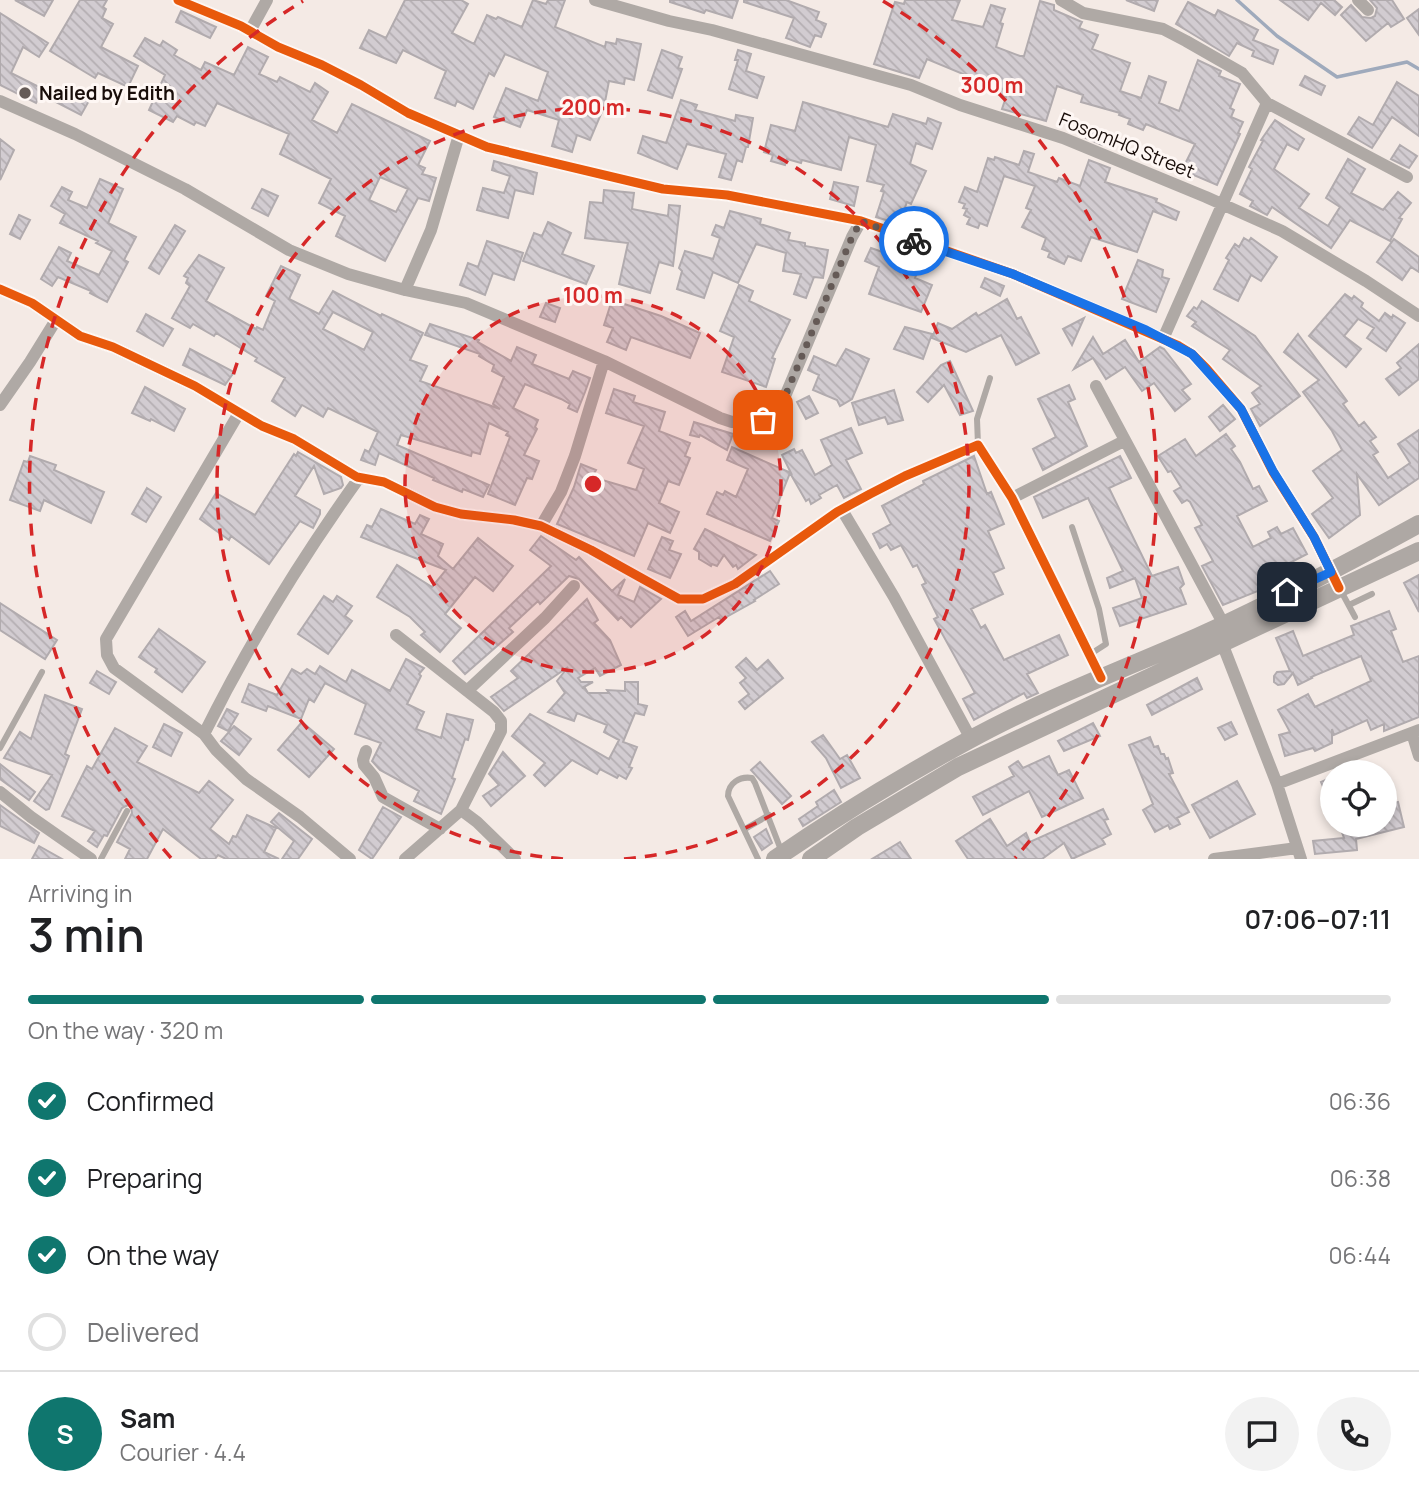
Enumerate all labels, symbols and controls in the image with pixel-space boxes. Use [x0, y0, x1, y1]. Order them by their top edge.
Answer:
text: 300 m [961, 71, 1023, 99]
place label: Nailed by Edith [39, 80, 175, 106]
marker: Nailed by Edith [17, 85, 33, 101]
text: 200 m [561, 93, 625, 121]
street label: FosomHQ Street [1055, 106, 1199, 184]
courier [879, 206, 949, 276]
icon: bike [895, 222, 933, 260]
text: 100 m [563, 281, 623, 309]
pin [733, 390, 793, 450]
icon: bag [744, 401, 782, 439]
centre of rings [581, 472, 605, 496]
pin [1257, 562, 1317, 622]
icon: home [1268, 573, 1306, 611]
map controls [1320, 760, 1397, 837]
button: locate [1320, 760, 1397, 837]
text: Arriving in [28, 877, 133, 909]
text: 07:06–07:11 [1245, 901, 1391, 937]
text: 3 min [28, 903, 145, 966]
text: On the way · 320 m [28, 1014, 223, 1046]
icon: check [28, 1082, 66, 1120]
text: Confirmed [87, 1083, 214, 1119]
text: 06:36 [1329, 1085, 1391, 1117]
icon: check [28, 1159, 66, 1197]
text: Preparing [87, 1160, 203, 1196]
text: 06:38 [1330, 1162, 1391, 1194]
icon: check [28, 1236, 66, 1274]
text: On the way [87, 1237, 219, 1273]
text: 06:44 [1328, 1239, 1391, 1271]
text: Delivered [87, 1314, 199, 1350]
button: chat [1225, 1397, 1299, 1471]
button: phone [1317, 1397, 1391, 1471]
text: Sam [120, 1400, 175, 1436]
text: S [56, 1416, 74, 1452]
text: Courier · 4.4 [120, 1436, 246, 1468]

